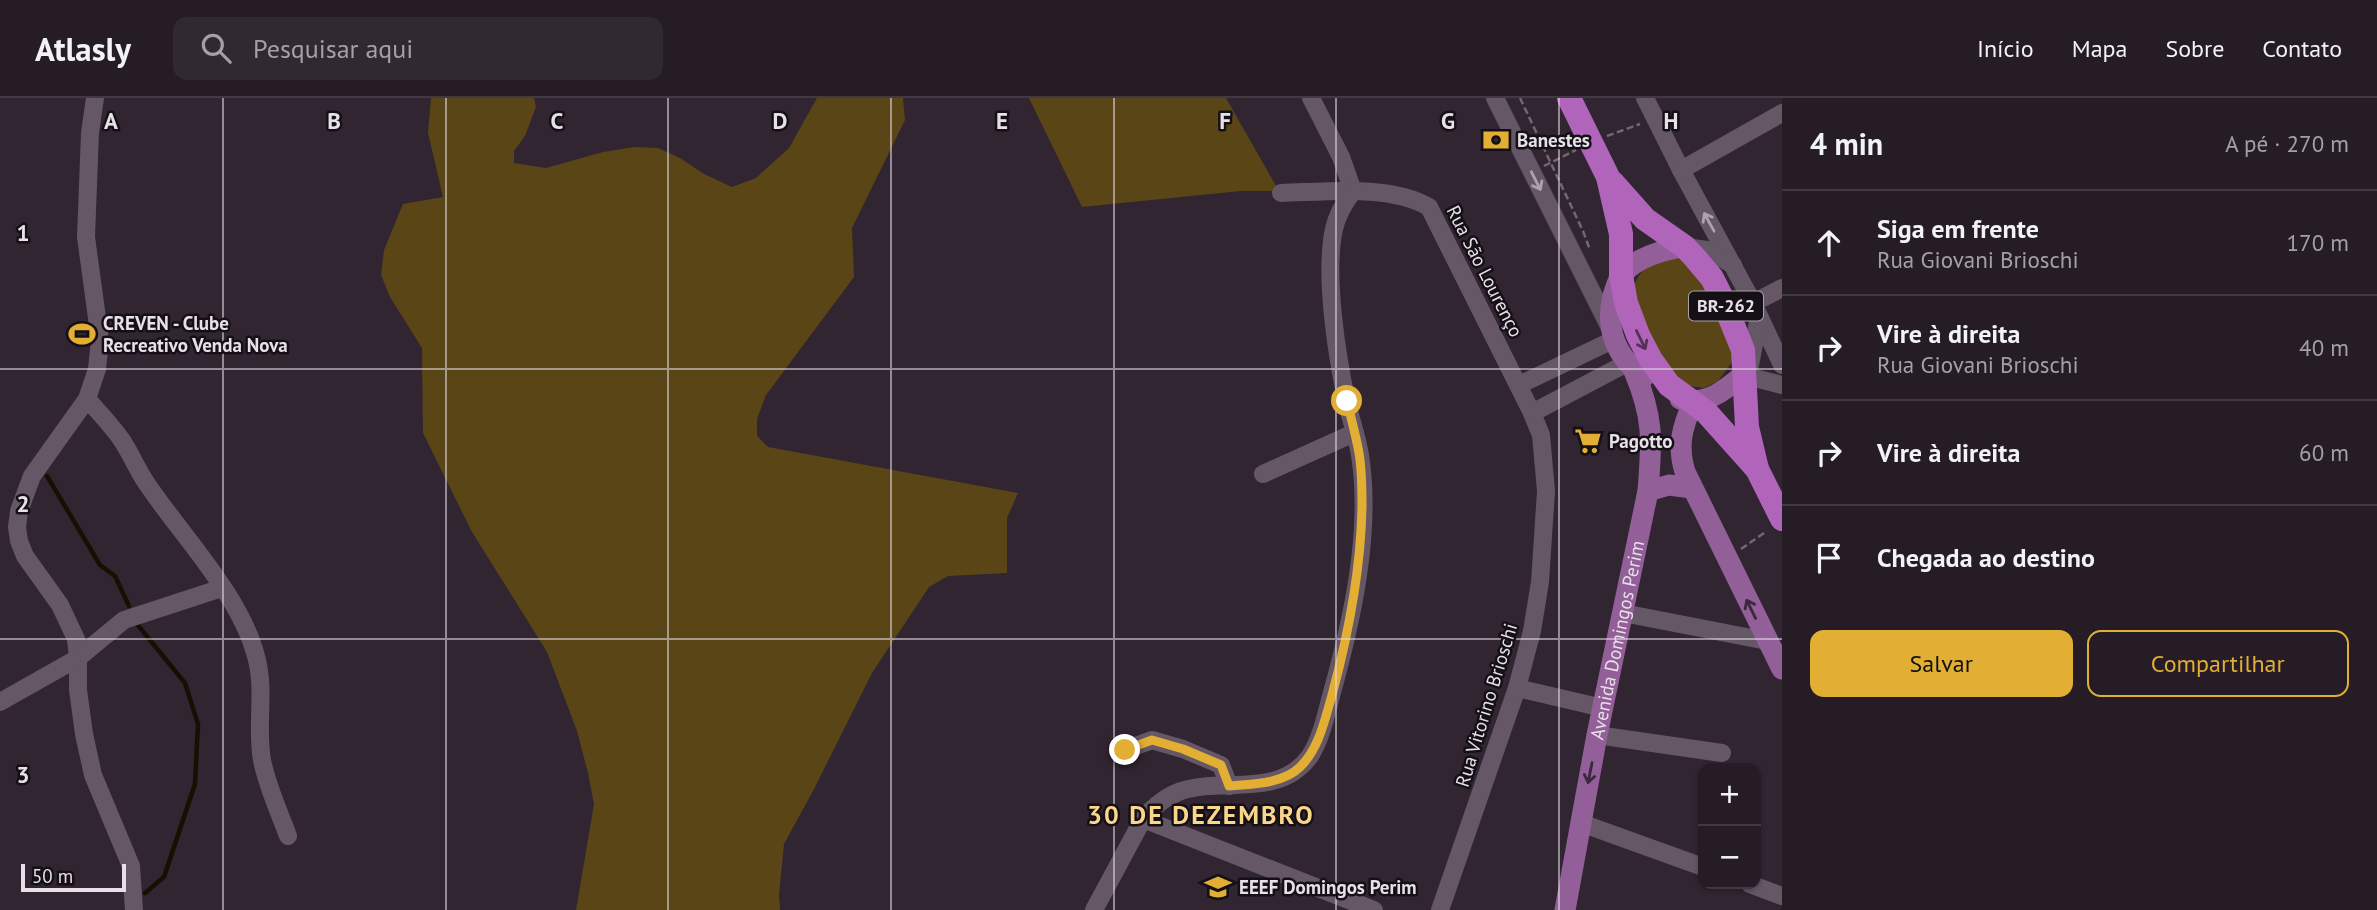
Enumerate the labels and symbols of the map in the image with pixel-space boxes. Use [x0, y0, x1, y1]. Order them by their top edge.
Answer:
text: A [104, 106, 118, 135]
text: B [327, 106, 341, 135]
text: C [551, 106, 564, 135]
text: D [773, 106, 787, 135]
text: E [996, 106, 1008, 135]
text: F [1219, 106, 1231, 135]
text: G [1441, 106, 1455, 135]
text: H [1664, 106, 1678, 135]
bank icon: Banestes [1481, 125, 1511, 155]
place label: Banestes [1517, 128, 1590, 152]
one-way arrow [1530, 170, 1544, 191]
street label: Rua São Lourenço [1441, 201, 1529, 341]
one-way arrow [1702, 212, 1716, 232]
text: 1 [16, 218, 30, 247]
road number: BR-262 [1689, 292, 1763, 321]
place label: CREVEN - Clube Recreativo Venda Nova [103, 311, 288, 357]
sports icon: CREVEN - Clube Recreativo Venda Nova [67, 319, 97, 349]
one-way arrow [1634, 329, 1648, 350]
route start [1331, 385, 1362, 416]
supermarket icon: Pagotto [1573, 426, 1603, 456]
place label: Pagotto [1609, 429, 1672, 453]
text: 2 [16, 489, 30, 518]
street label: Avenida Domingos Perim [1584, 538, 1649, 742]
one-way arrow [1744, 599, 1757, 620]
street label: Rua Vitorino Brioschi [1450, 620, 1522, 790]
route end [1109, 734, 1140, 765]
text: 3 [16, 760, 30, 789]
one-way arrow [1583, 761, 1596, 784]
district label: 30 DE DEZEMBRO [1087, 798, 1315, 831]
scale bar [21, 861, 126, 893]
school or university icon: EEEF Domingos Perim [1203, 872, 1233, 902]
place label: EEEF Domingos Perim [1239, 875, 1417, 899]

